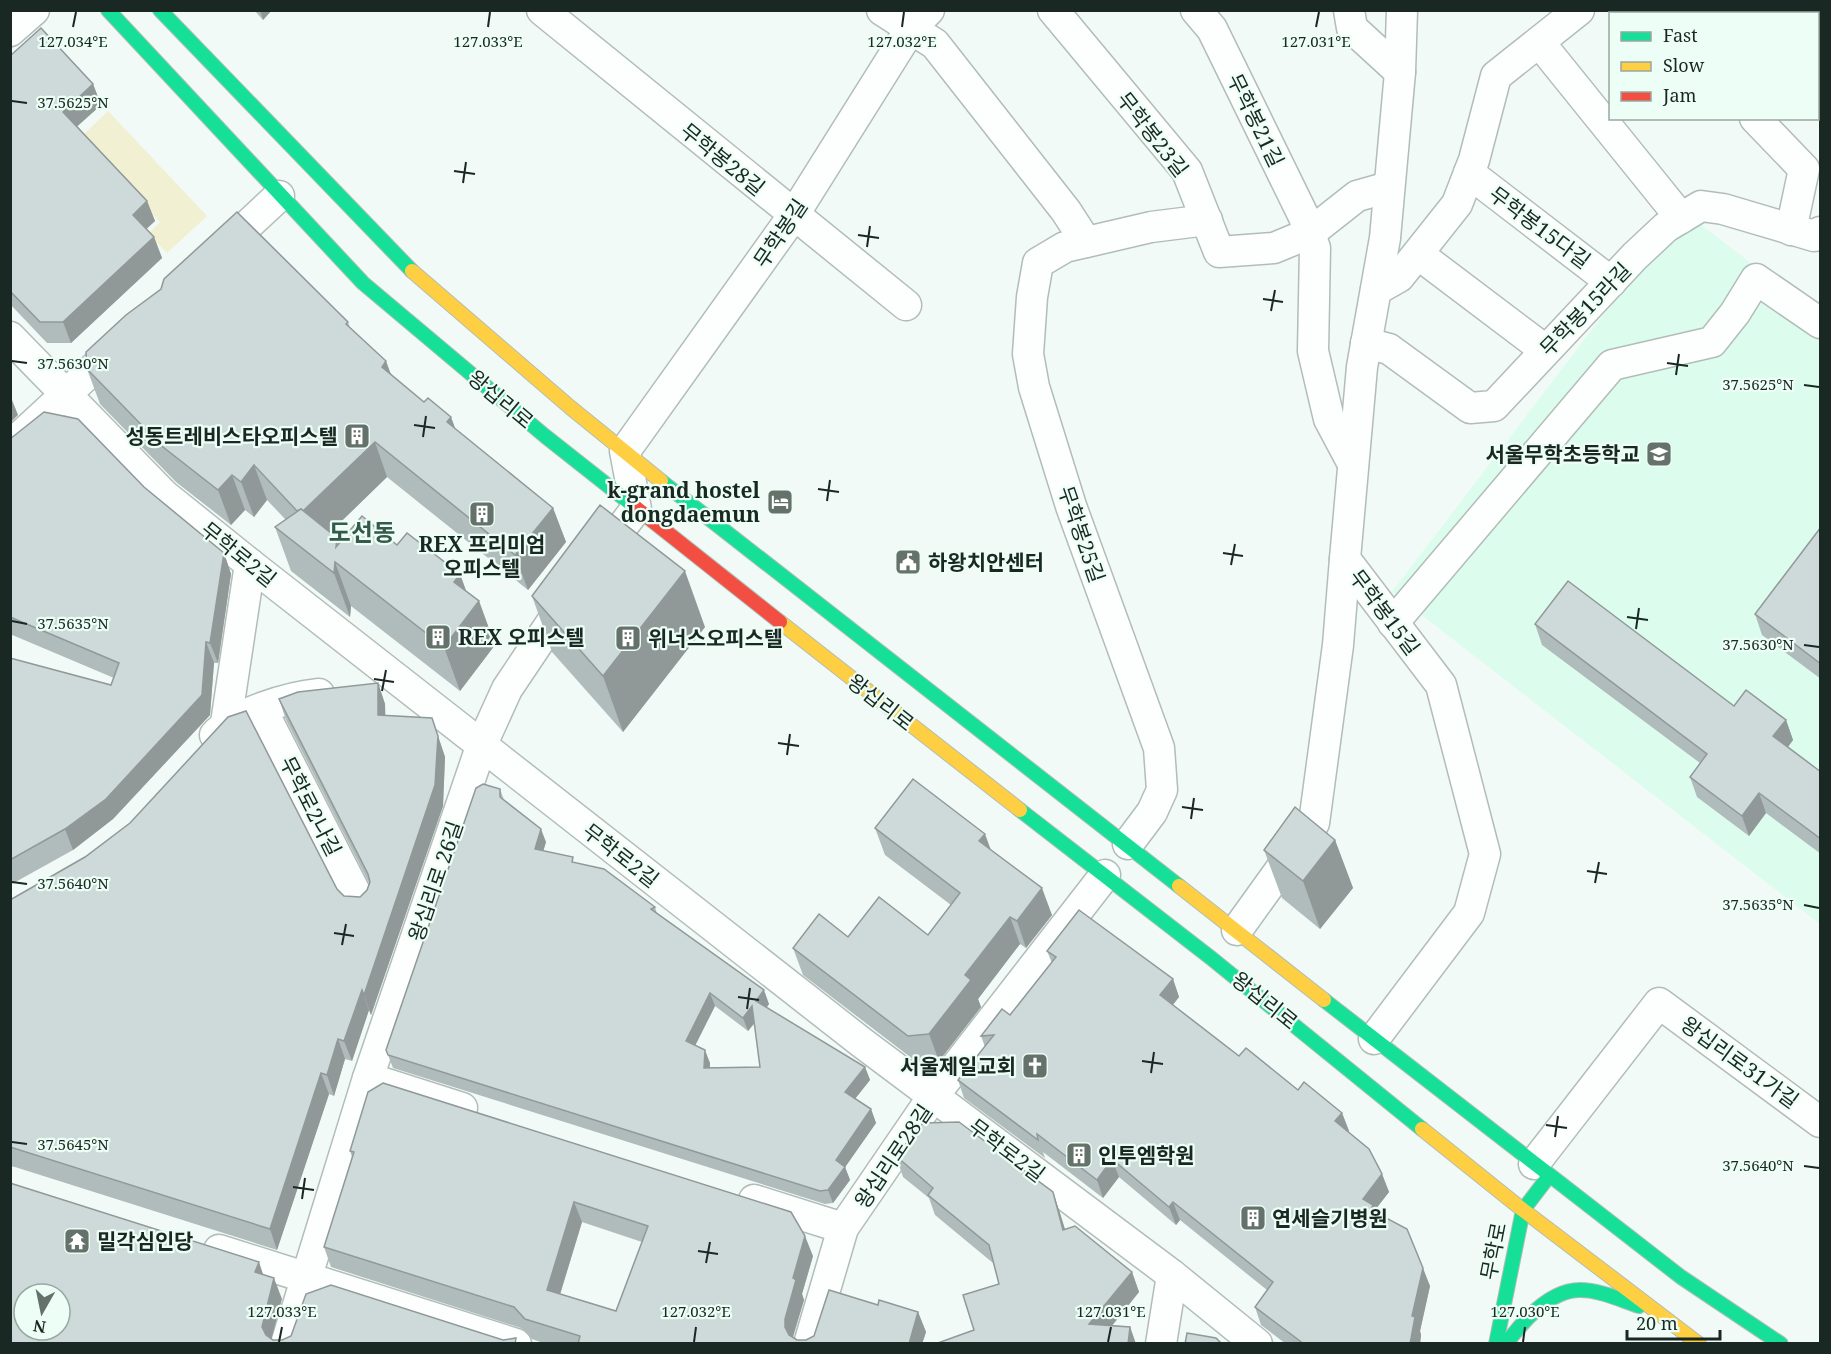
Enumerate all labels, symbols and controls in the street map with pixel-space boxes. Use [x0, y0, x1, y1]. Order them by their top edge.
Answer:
legend [1609, 12, 1819, 120]
text: Fast [1663, 23, 1698, 47]
text: 127.034°E [38, 31, 108, 51]
text: 127.033°E [453, 31, 523, 51]
text: 127.032°E [867, 31, 937, 51]
text: 127.031°E [1281, 31, 1351, 51]
text: Slow [1663, 53, 1705, 77]
street label: 무학봉21길 [1221, 69, 1291, 171]
text: Jam [1662, 83, 1697, 107]
street label: 무학봉23길 [1111, 86, 1195, 182]
text: 37.5625°N [37, 92, 109, 112]
street label: 무학봉28길 [675, 116, 771, 202]
street label: 무학봉15다길 [1484, 180, 1596, 274]
street label: 무학봉길 [747, 193, 813, 273]
street label: 무학봉15라길 [1533, 256, 1637, 362]
text: 37.5630°N [37, 353, 109, 373]
street label: 왕십리로 [462, 363, 540, 435]
text: 37.5625°N [1722, 374, 1794, 394]
building icon: 성동트레비스타오피스텔 [342, 421, 372, 451]
place label: 성동트레비스타오피스텔 [125, 422, 338, 450]
school or university icon: 서울무학초등학교 [1644, 439, 1674, 469]
place label: 서울무학초등학교 [1485, 440, 1640, 468]
place label: k-grand hostel dongdaemun [607, 476, 761, 528]
street label: 무학봉25길 [1052, 482, 1112, 586]
hotel icon: k-grand hostel dongdaemun [765, 487, 795, 517]
building icon: REX 프리미엄 오피스텔 [467, 499, 497, 529]
street label: 무학로2길 [196, 515, 282, 593]
district label: 도선동 [329, 515, 395, 548]
place label: REX 프리미엄 오피스텔 [419, 530, 545, 582]
public building icon: 하왕치안센터 [893, 547, 923, 577]
place label: 하왕치안센터 [928, 548, 1044, 576]
street label: 무학봉15길 [1343, 563, 1427, 661]
text: 37.5635°N [37, 613, 109, 633]
building icon: REX 오피스텔 [423, 622, 453, 652]
place label: REX 오피스텔 [458, 623, 585, 651]
building icon: 위너스오피스텔 [613, 623, 643, 653]
place label: 위너스오피스텔 [648, 624, 783, 652]
text: 37.5630°N [1722, 634, 1794, 654]
street label: 왕십리로 [842, 667, 920, 737]
street label: 무학로2나길 [274, 751, 348, 861]
street label: 왕십리로 26길 [401, 817, 469, 945]
street label: 무학로2길 [577, 817, 665, 893]
text: 37.5640°N [37, 873, 109, 893]
text: 37.5635°N [1722, 894, 1794, 914]
street label: 왕십리로 [1226, 965, 1304, 1035]
street label: 왕십리로31가길 [1675, 1010, 1805, 1114]
church icon: 서울제일교회 [1020, 1051, 1050, 1081]
place label: 서울제일교회 [900, 1052, 1016, 1080]
street label: 왕십리로28길 [848, 1098, 938, 1214]
street label: 무학로2길 [963, 1112, 1051, 1188]
text: 37.5645°N [37, 1134, 109, 1154]
building icon: 인투엠학원 [1064, 1140, 1094, 1170]
place label: 인투엠학원 [1098, 1141, 1195, 1169]
text: 37.5640°N [1722, 1155, 1794, 1175]
building icon: 연세슬기병원 [1238, 1203, 1268, 1233]
place label: 연세슬기병원 [1272, 1204, 1388, 1232]
street label: 무학로 [1474, 1220, 1512, 1282]
temple icon: 밀각심인당 [62, 1226, 92, 1256]
place label: 밀각심인당 [97, 1227, 194, 1255]
north arrow [12, 1282, 72, 1342]
text: 127.033°E [247, 1301, 317, 1321]
text: 127.032°E [661, 1301, 731, 1321]
text: 127.031°E [1076, 1301, 1146, 1321]
text: 127.030°E [1490, 1301, 1560, 1321]
scale bar [1627, 1303, 1720, 1341]
text: 20 m [1636, 1311, 1678, 1335]
text: N [31, 1315, 48, 1339]

